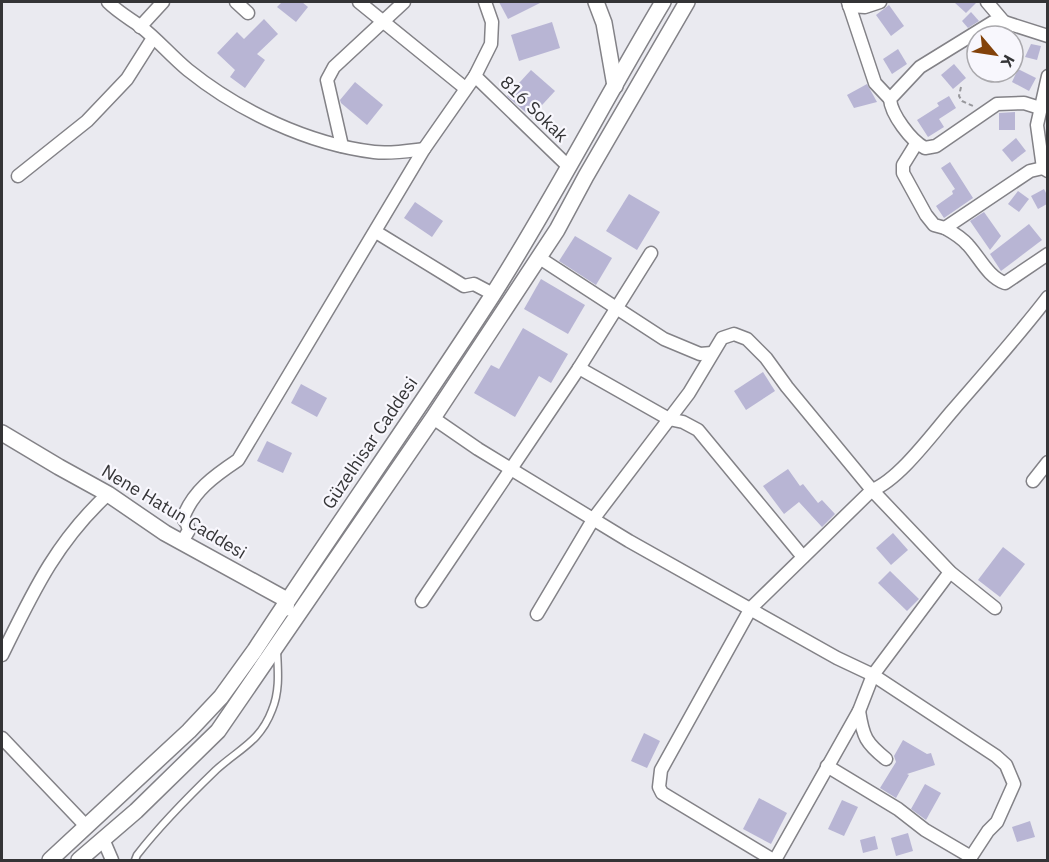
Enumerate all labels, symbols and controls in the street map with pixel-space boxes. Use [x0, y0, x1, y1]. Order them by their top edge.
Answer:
north arrow [965, 24, 1025, 84]
text: K [997, 52, 1020, 71]
street label: 816 Sokak [496, 71, 574, 147]
street label: Güzelhisar Caddesi [317, 372, 422, 513]
street label: Nene Hatun Caddesi [98, 459, 251, 564]

